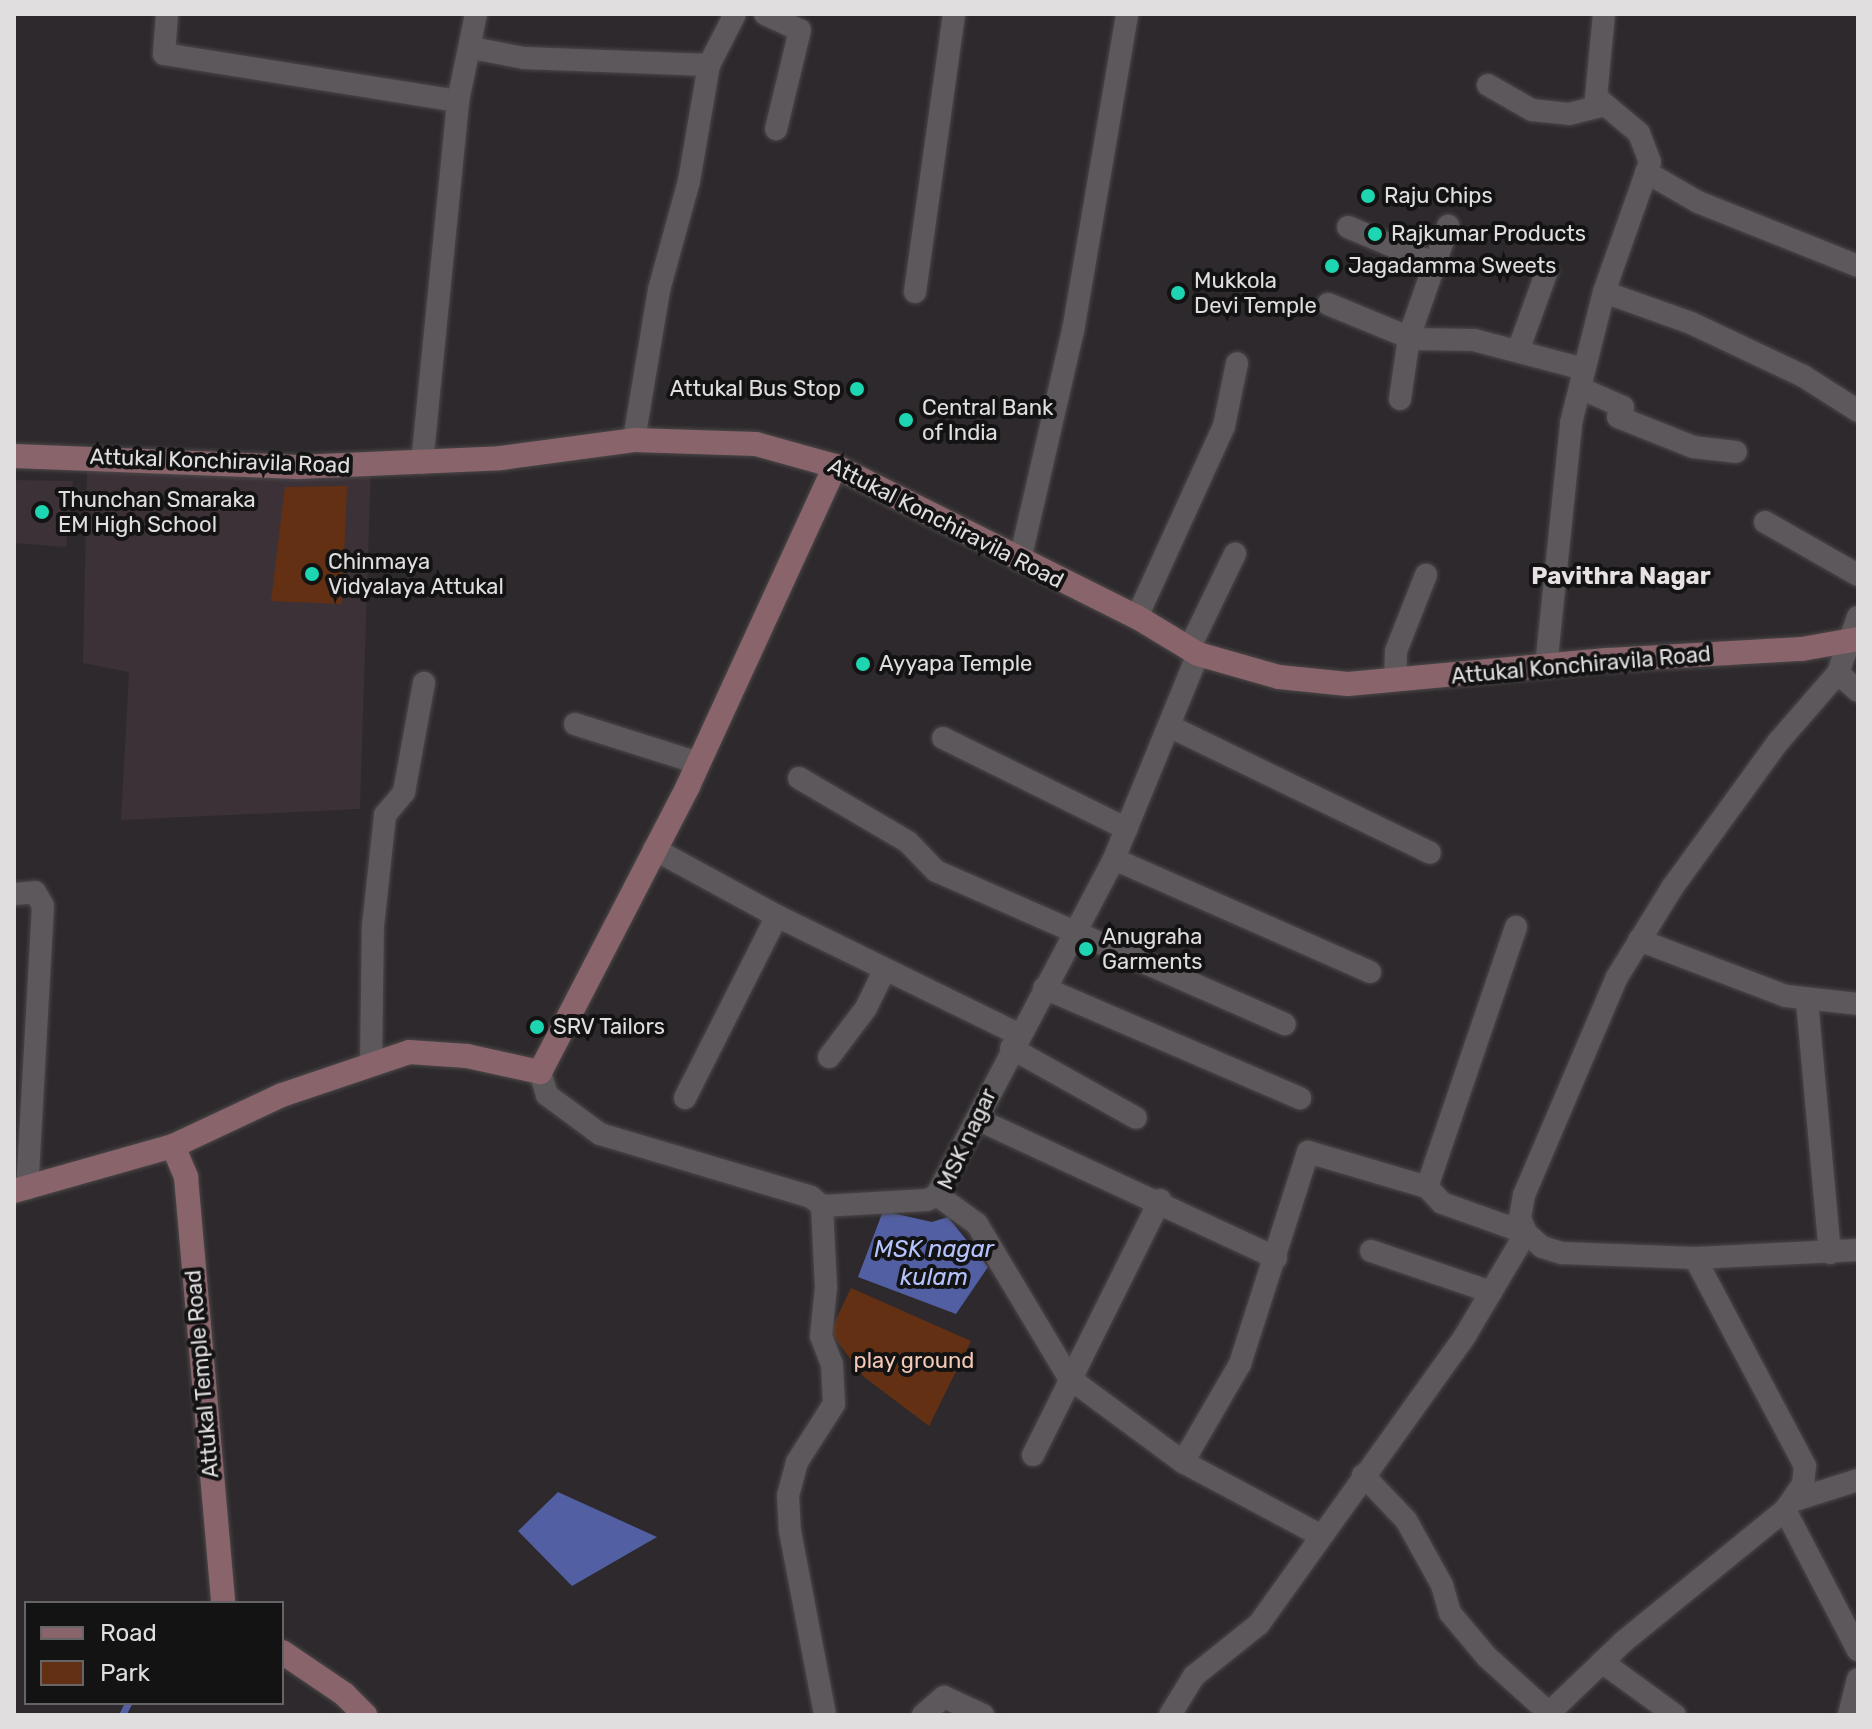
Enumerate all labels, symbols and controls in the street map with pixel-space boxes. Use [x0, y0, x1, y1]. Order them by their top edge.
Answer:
place label: Raju Chips [1384, 183, 1493, 209]
marker: Raju Chips [1359, 187, 1377, 205]
place label: Rajkumar Products [1391, 221, 1587, 247]
marker: Rajkumar Products [1366, 225, 1384, 243]
place label: Jagadamma Sweets [1348, 253, 1557, 279]
marker: Jagadamma Sweets [1323, 257, 1341, 275]
place label: Mukkola Devi Temple [1194, 267, 1317, 318]
marker: Mukkola Devi Temple [1169, 284, 1187, 302]
place label: Attukal Bus Stop [670, 376, 841, 402]
marker: Attukal Bus Stop [848, 380, 866, 398]
place label: Central Bank of India [922, 394, 1053, 446]
marker: Central Bank of India [897, 411, 915, 429]
street label: Attukal Konchiravila Road [89, 443, 351, 479]
street label: Attukal Konchiravila Road [824, 452, 1068, 594]
place label: Thunchan Smaraka EM High School [58, 486, 256, 538]
marker: Thunchan Smaraka EM High School [33, 503, 51, 521]
place label: Chinmaya Vidyalaya Attukal [328, 548, 504, 600]
district label: Pavithra Nagar [1531, 563, 1711, 591]
marker: Chinmaya Vidyalaya Attukal [303, 565, 321, 583]
street label: Attukal Konchiravila Road [1450, 640, 1712, 690]
place label: Ayyapa Temple [879, 651, 1033, 677]
marker: Ayyapa Temple [854, 655, 872, 673]
place label: Anugraha Garments [1102, 923, 1202, 974]
marker: Anugraha Garments [1077, 940, 1095, 958]
place label: SRV Tailors [553, 1014, 666, 1040]
marker: SRV Tailors [528, 1018, 546, 1036]
street label: MSK nagar [932, 1084, 1002, 1194]
water label: MSK nagar kulam [874, 1236, 994, 1292]
street label: Attukal Temple Road [180, 1269, 224, 1479]
park label: play ground [853, 1348, 975, 1374]
legend [24, 1601, 284, 1705]
text: Road [100, 1619, 157, 1647]
text: Park [100, 1659, 150, 1687]

